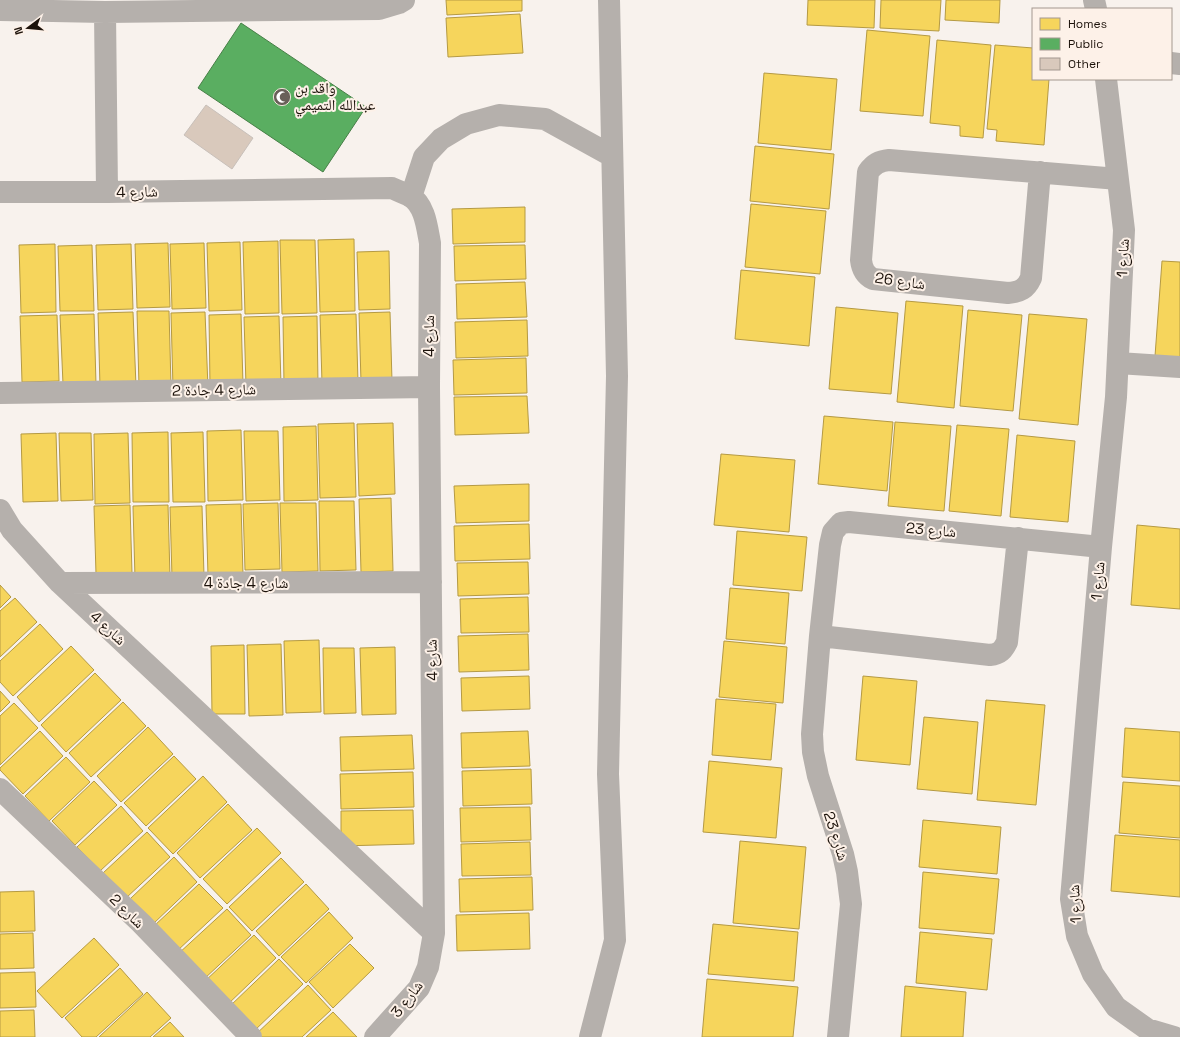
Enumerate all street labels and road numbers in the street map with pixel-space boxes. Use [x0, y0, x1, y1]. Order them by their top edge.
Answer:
street label: شارع 4 [116, 182, 158, 202]
street label: شارع 1 [1112, 238, 1134, 278]
street label: شارع 26 [874, 268, 927, 294]
street label: شارع 4 [419, 315, 439, 357]
street label: شارع 4 جادة 2 [172, 379, 256, 401]
street label: شارع 23 [905, 518, 957, 542]
street label: شارع 1 [1086, 561, 1110, 601]
street label: شارع 4 جادة 4 [204, 573, 288, 593]
street label: شارع 4 [86, 606, 130, 650]
street label: شارع 4 [422, 639, 442, 681]
street label: شارع 23 [819, 809, 853, 863]
street label: شارع 1 [1064, 884, 1086, 924]
street label: شارع 2 [105, 889, 149, 933]
street label: شارع 3 [386, 976, 428, 1021]

